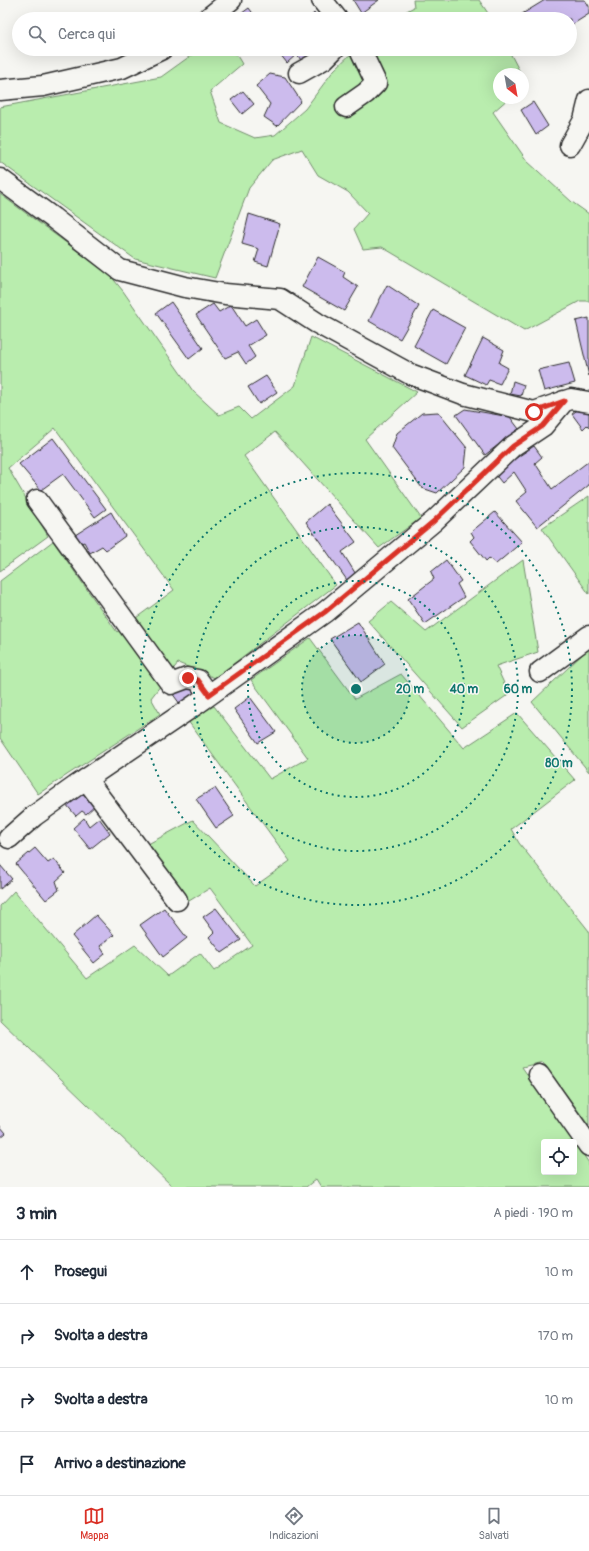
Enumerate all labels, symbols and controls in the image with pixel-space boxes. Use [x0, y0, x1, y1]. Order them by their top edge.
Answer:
search box [12, 12, 577, 56]
icon: search [26, 23, 48, 45]
text: Cerca qui [58, 25, 115, 44]
north arrow [493, 68, 529, 104]
route start [525, 403, 543, 421]
route end [179, 669, 197, 687]
centre of rings [349, 682, 363, 696]
text: 20 m [396, 682, 424, 697]
text: 40 m [449, 682, 479, 697]
text: 60 m [504, 682, 533, 697]
text: 80 m [545, 756, 573, 771]
map controls [541, 1139, 577, 1175]
button: locate [541, 1139, 577, 1175]
text: 3 min [16, 1203, 57, 1224]
text: A piedi · 190 m [493, 1205, 573, 1221]
icon: ahead [16, 1261, 38, 1283]
text: Prosegui [54, 1262, 107, 1281]
text: 10 m [545, 1264, 573, 1280]
icon: right [16, 1325, 38, 1347]
text: Svolta a destra [54, 1326, 148, 1345]
text: 170 m [538, 1328, 573, 1344]
icon: right [16, 1389, 38, 1411]
text: Svolta a destra [54, 1390, 148, 1409]
text: 10 m [545, 1392, 573, 1408]
icon: arrive [16, 1453, 38, 1475]
text: Arrivo a destinazione [54, 1454, 186, 1473]
tab: Mappa [80, 1505, 109, 1542]
tab: Indicazioni [269, 1505, 318, 1542]
tab: Salvati [479, 1505, 509, 1542]

